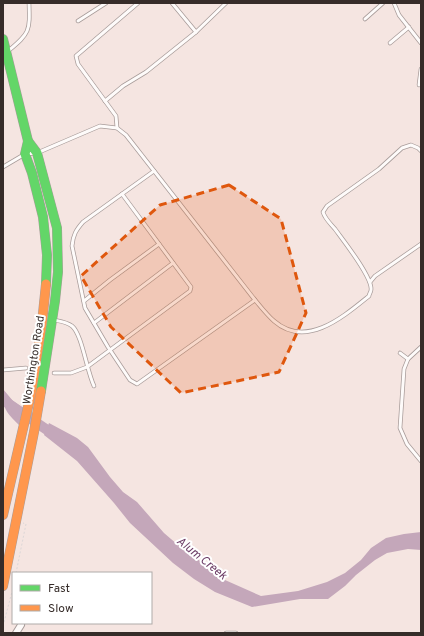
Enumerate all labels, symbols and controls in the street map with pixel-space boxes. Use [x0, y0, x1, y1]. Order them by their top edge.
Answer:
street label: Worthington Road [20, 315, 48, 405]
water label: Alum Creek [173, 534, 231, 585]
legend [12, 572, 152, 624]
text: Fast [48, 581, 70, 597]
text: Slow [48, 601, 74, 617]

